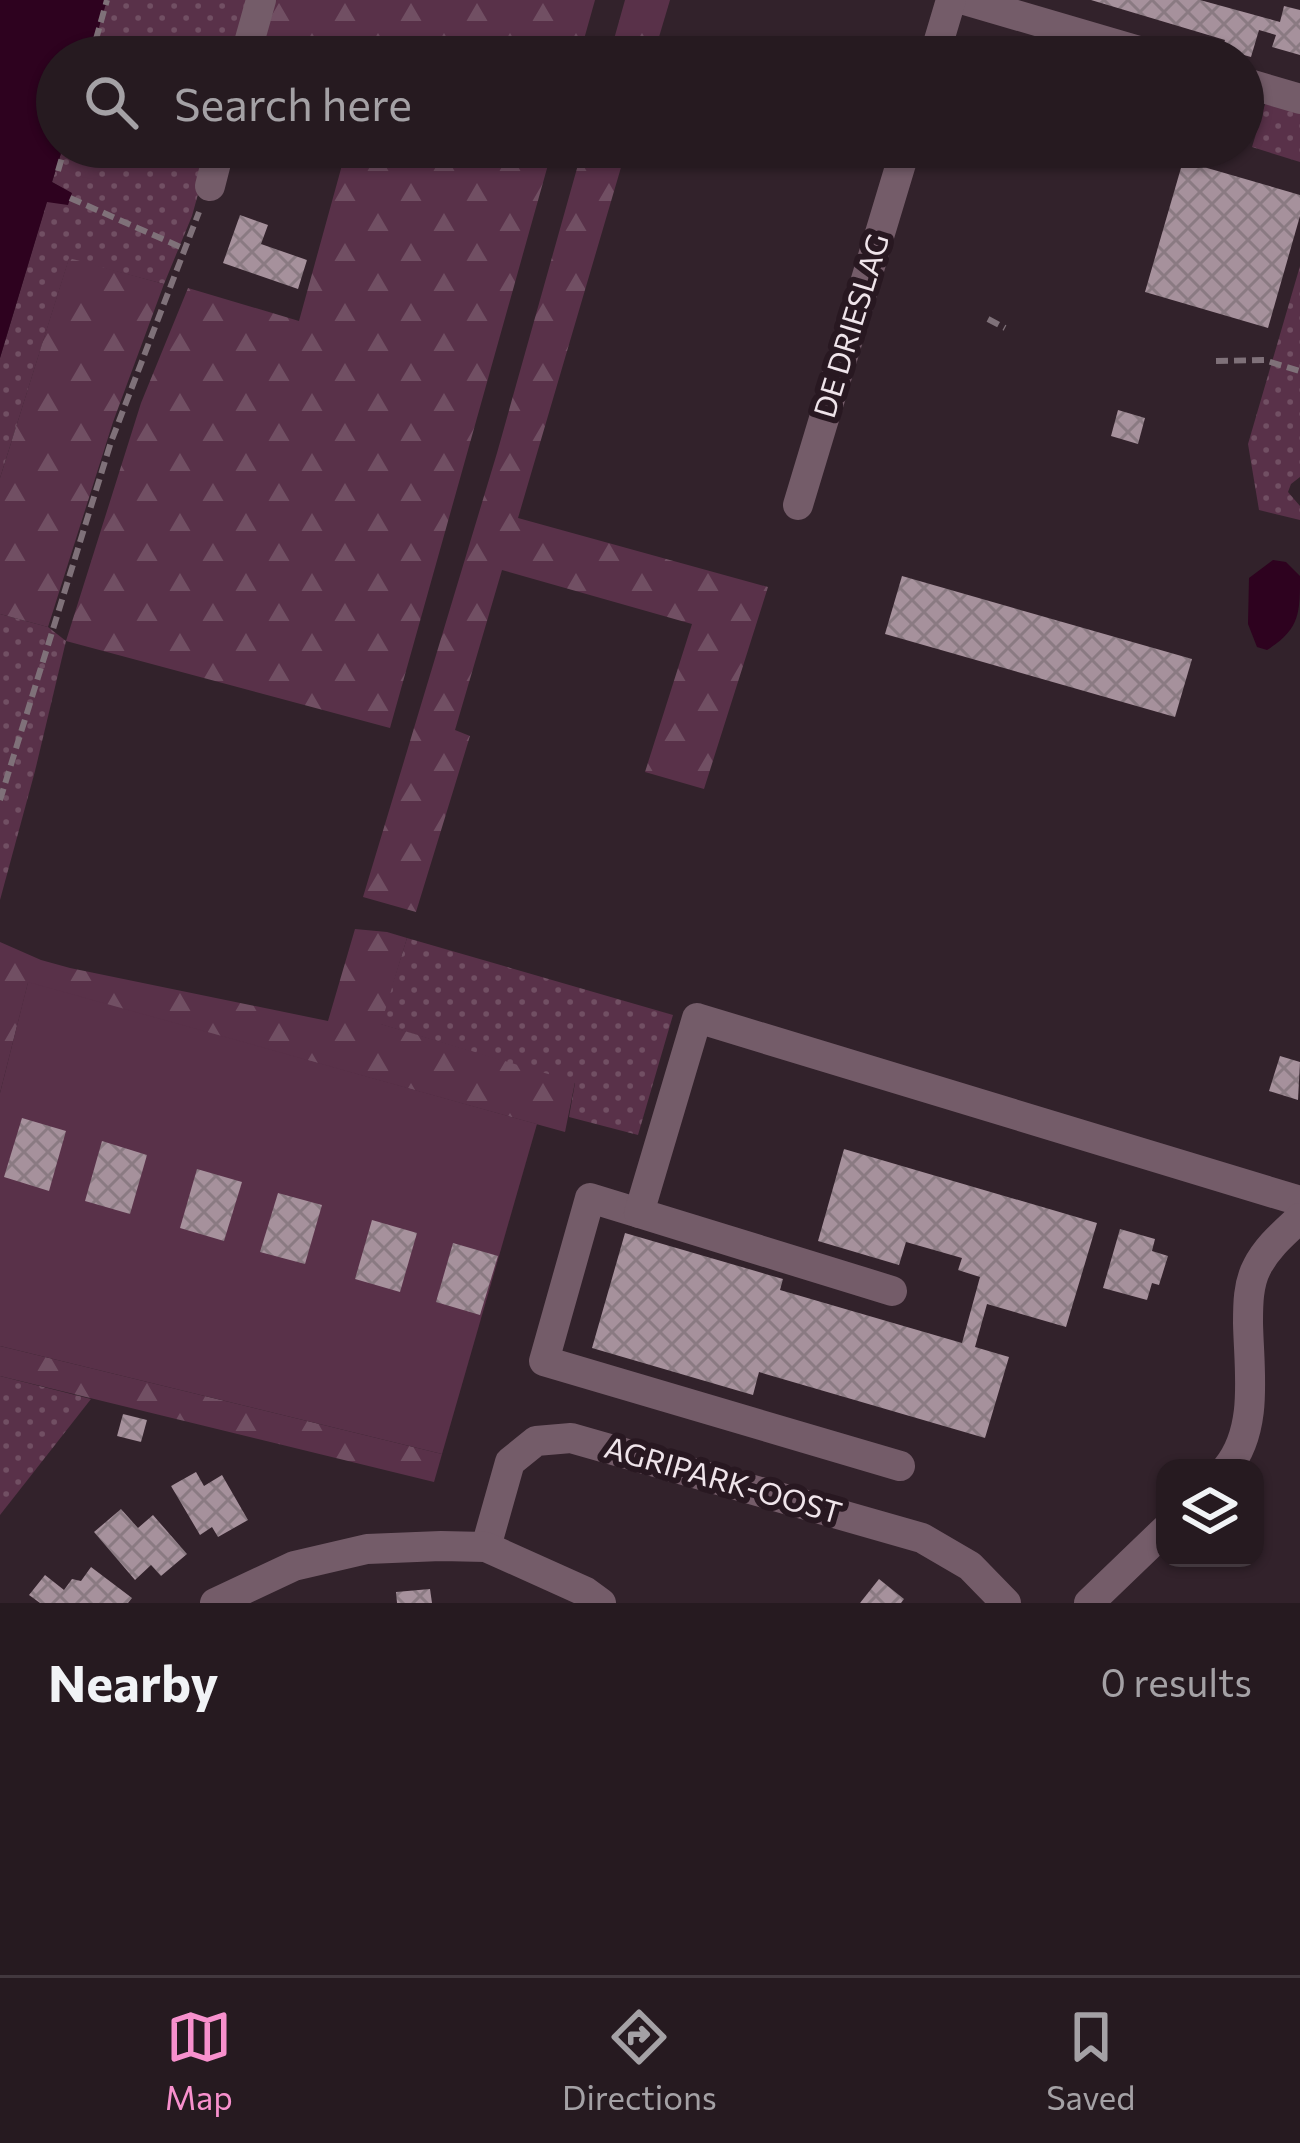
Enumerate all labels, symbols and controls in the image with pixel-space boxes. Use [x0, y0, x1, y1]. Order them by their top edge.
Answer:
search box [36, 36, 1264, 168]
icon: search [78, 69, 144, 135]
text: Search here [174, 75, 412, 130]
street label: DE DRIESLAG [804, 229, 895, 422]
street label: AGRIPARK-OOST [601, 1427, 847, 1530]
map controls [1156, 1459, 1264, 1567]
button: layers [1156, 1459, 1264, 1567]
text: Nearby [48, 1650, 218, 1713]
text: 0 results [1100, 1657, 1252, 1705]
tab: Map [165, 2004, 233, 2117]
tab: Directions [562, 2004, 717, 2117]
tab: Saved [1046, 2004, 1135, 2117]

